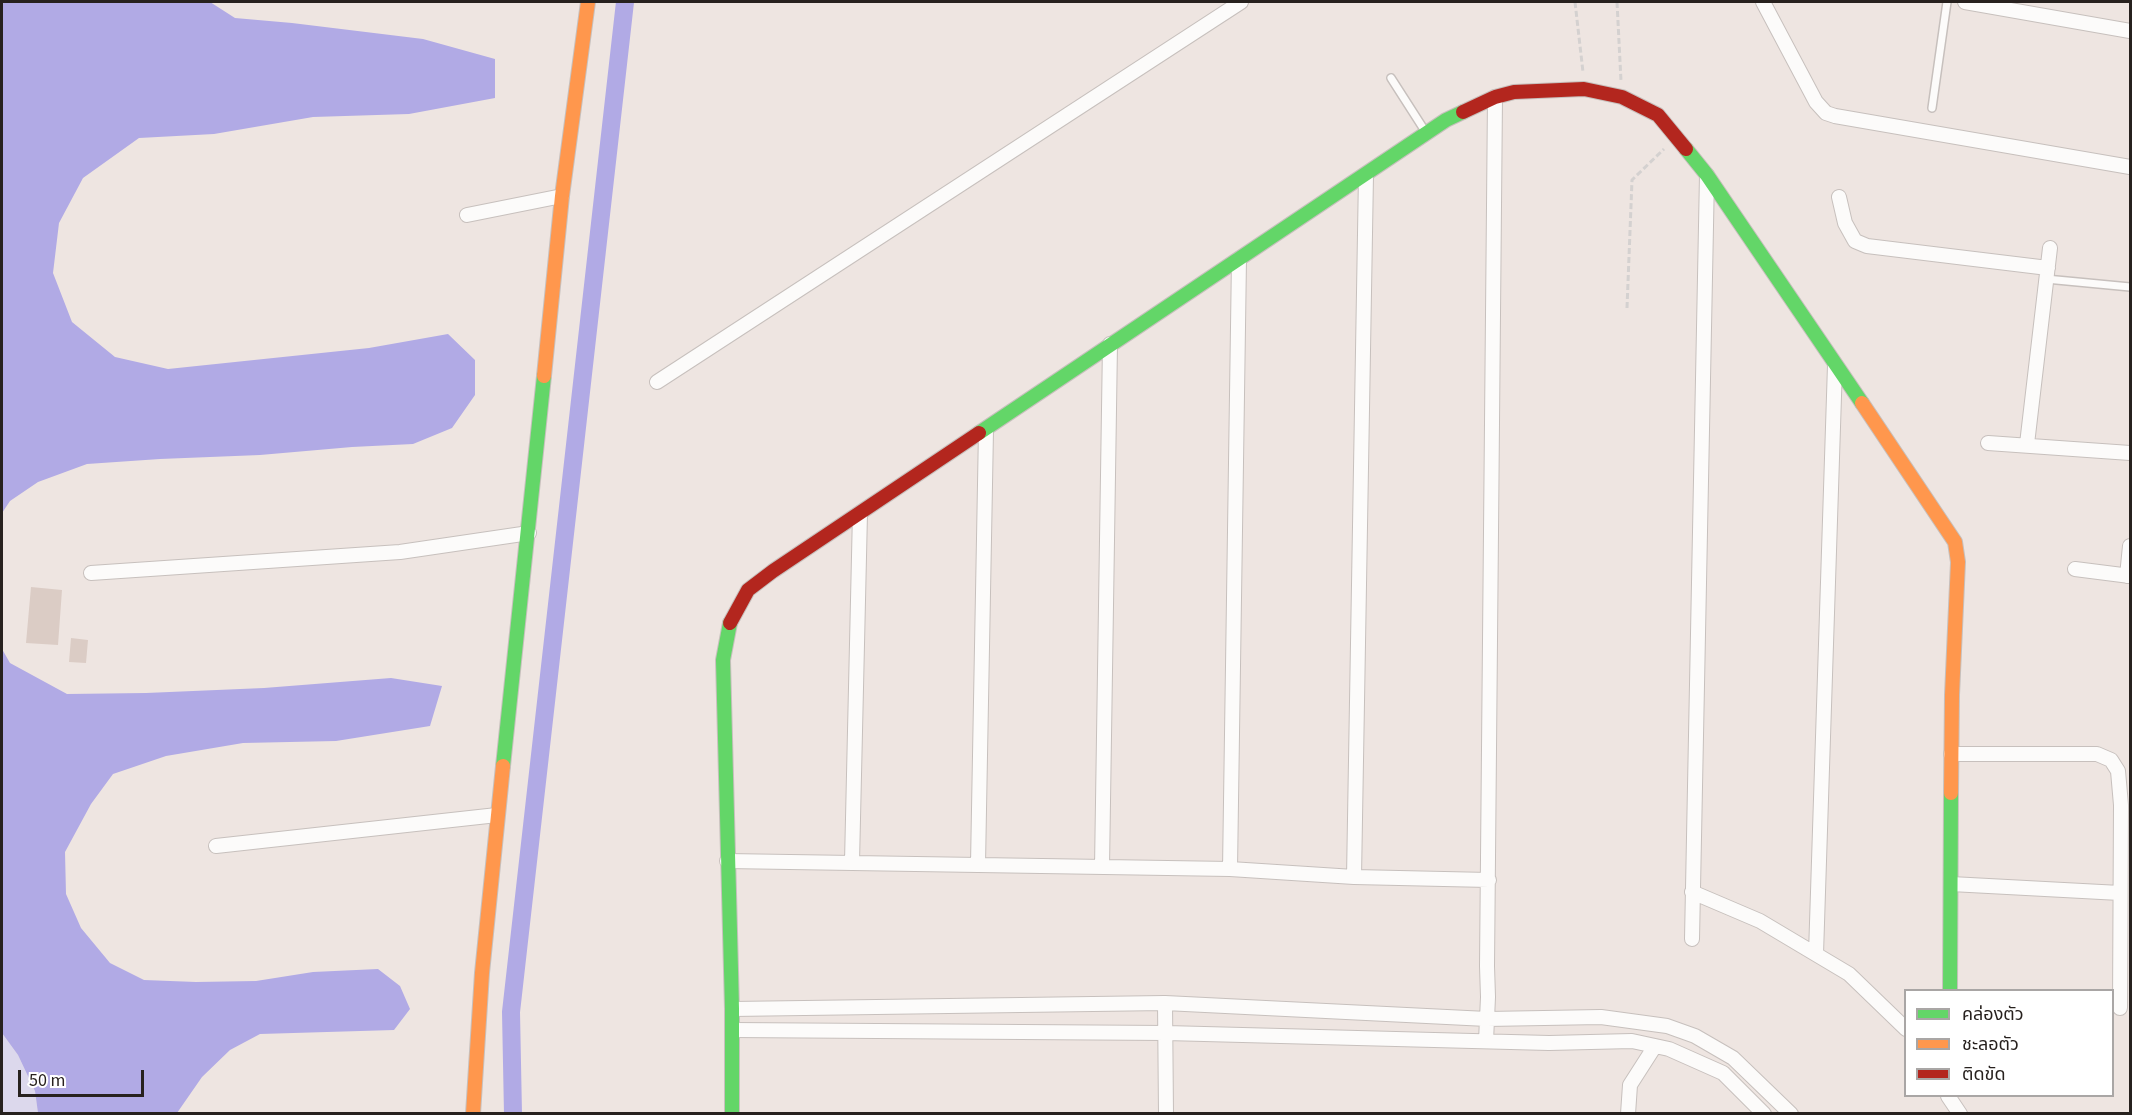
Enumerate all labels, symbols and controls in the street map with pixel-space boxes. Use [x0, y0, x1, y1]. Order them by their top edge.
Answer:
legend [1904, 989, 2114, 1097]
text: คล่องตัว [1962, 1002, 2024, 1027]
text: ชะลอตัว [1962, 1032, 2019, 1057]
scale bar [21, 1058, 147, 1096]
text: ติดขัด [1962, 1062, 2005, 1087]
text: 50 m [29, 1068, 65, 1093]

